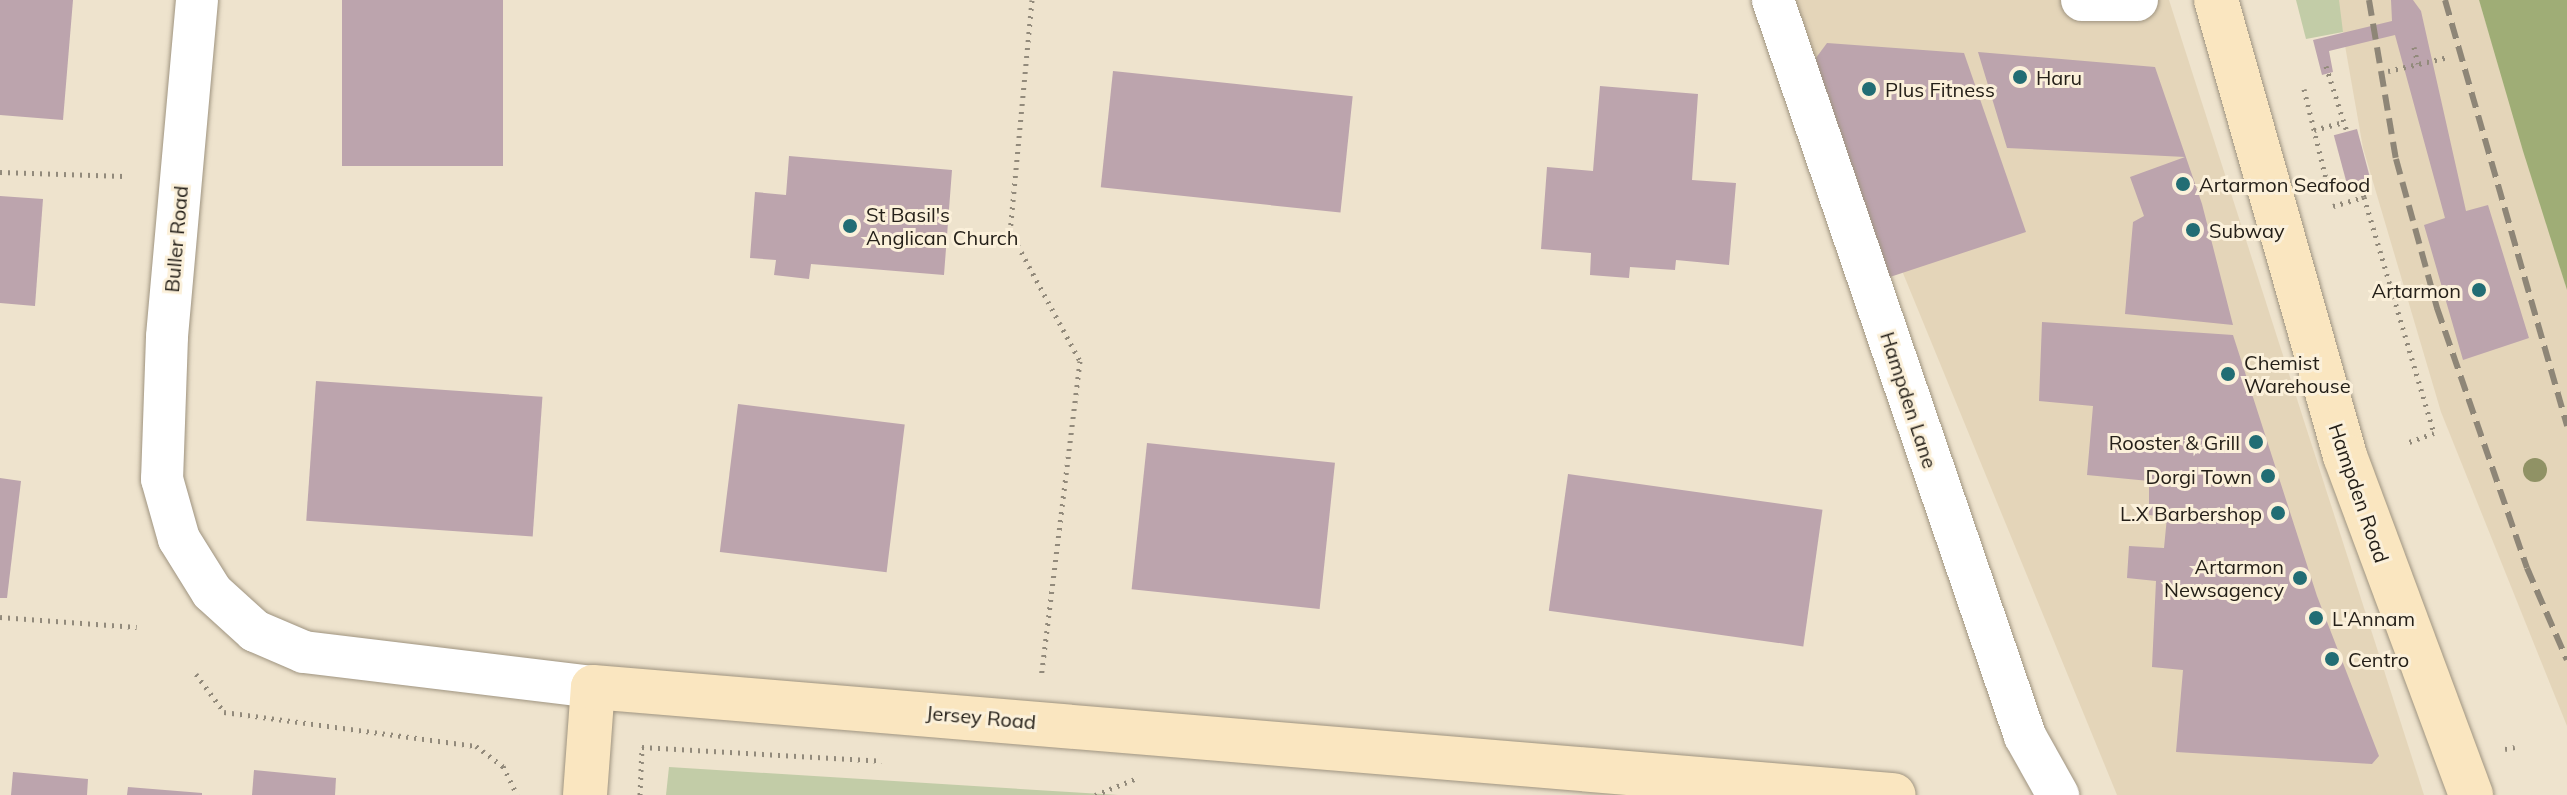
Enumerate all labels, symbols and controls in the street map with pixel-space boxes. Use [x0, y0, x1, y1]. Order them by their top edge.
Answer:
place label: Haru [2036, 65, 2082, 89]
marker: Haru [2011, 68, 2029, 86]
place label: Plus Fitness [1885, 77, 1995, 101]
marker: Plus Fitness [1860, 80, 1878, 98]
place label: Artarmon Seafood [2199, 172, 2370, 196]
marker: Artarmon Seafood [2174, 175, 2192, 193]
street label: Buller Road [159, 185, 193, 293]
place label: St Basil's Anglican Church [866, 202, 1018, 249]
marker: St Basil's Anglican Church [841, 217, 859, 235]
place label: Subway [2209, 218, 2285, 242]
marker: Subway [2184, 221, 2202, 239]
place label: Artarmon [2372, 278, 2461, 302]
marker: Artarmon [2468, 279, 2490, 301]
street label: Hampden Lane [1876, 329, 1942, 471]
place label: Chemist Warehouse [2244, 350, 2351, 397]
marker: Chemist Warehouse [2219, 365, 2237, 383]
street label: Hampden Road [2324, 420, 2394, 566]
place label: Rooster & Grill [2109, 430, 2240, 454]
marker: Rooster & Grill [2247, 433, 2265, 451]
place label: Dorgi Town [2146, 464, 2252, 488]
marker: Dorgi Town [2259, 467, 2277, 485]
place label: L.X Barbershop [2120, 501, 2262, 525]
marker: L.X Barbershop [2269, 504, 2287, 522]
place label: Artarmon Newsagency [2164, 554, 2284, 601]
marker: Artarmon Newsagency [2291, 569, 2309, 587]
place label: L'Annam [2332, 606, 2415, 630]
marker: L'Annam [2307, 609, 2325, 627]
place label: Centro [2348, 647, 2409, 671]
marker: Centro [2323, 650, 2341, 668]
street label: Jersey Road [925, 700, 1037, 734]

